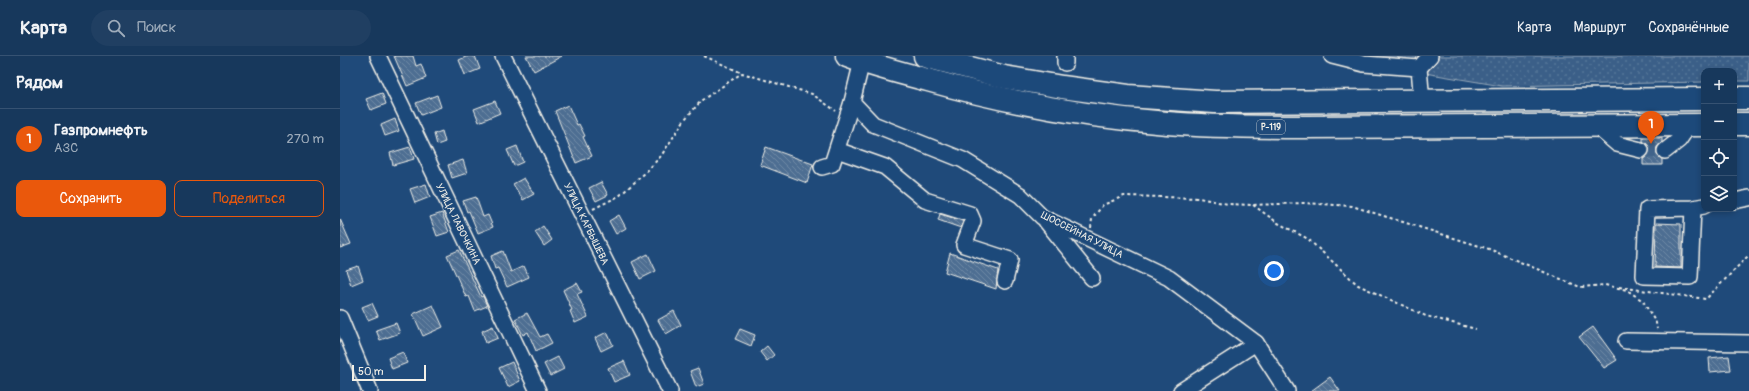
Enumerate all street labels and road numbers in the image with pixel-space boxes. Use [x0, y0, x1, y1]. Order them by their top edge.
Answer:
road number: Р-119 [1257, 120, 1285, 134]
street label: УЛИЦА ЛАВОЧКИНА [433, 181, 483, 267]
street label: УЛИЦА КАРБЫШЕВА [561, 181, 611, 267]
street label: ШОССЕЙНАЯ УЛИЦА [1039, 208, 1126, 261]

